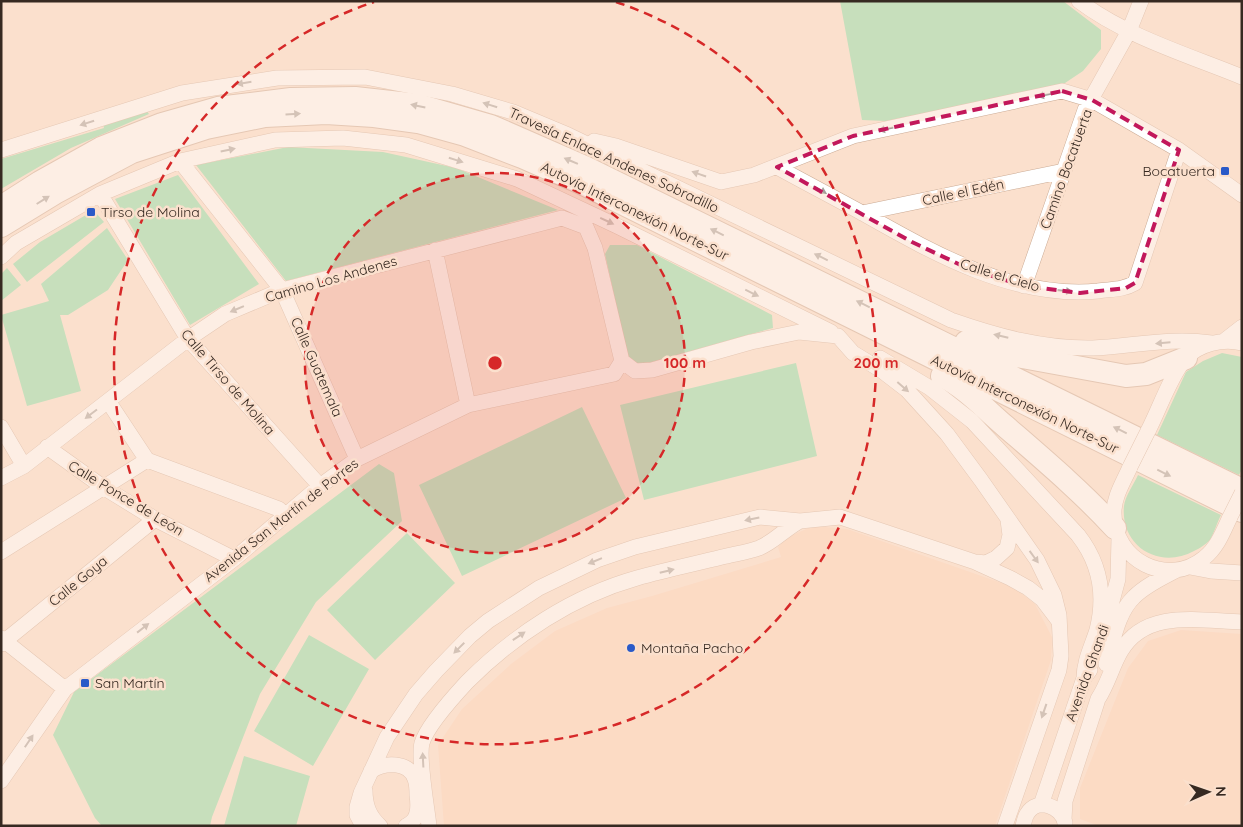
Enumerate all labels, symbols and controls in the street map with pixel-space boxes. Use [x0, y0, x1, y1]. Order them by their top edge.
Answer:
one-way arrow [235, 79, 251, 87]
one-way arrow [1038, 91, 1053, 99]
one-way arrow [482, 100, 497, 108]
one-way arrow [410, 102, 426, 110]
street label: Travesía Enlace Andenes Sobradillo [506, 103, 722, 217]
street label: Camino Bocatuerta [1036, 107, 1096, 231]
one-way arrow [285, 110, 301, 118]
one-way arrow [79, 120, 94, 127]
one-way arrow [879, 125, 894, 133]
one-way arrow [220, 146, 235, 154]
one-way arrow [564, 156, 578, 164]
one-way arrow [449, 157, 464, 165]
street label: Autovía Interconexión Norte-Sur [538, 158, 733, 265]
place label: Bocatuerta [1142, 162, 1215, 180]
marker: Bocatuerta [1219, 165, 1231, 177]
one-way arrow [691, 170, 706, 178]
street label: Calle el Edén [921, 175, 1005, 209]
one-way arrow [813, 186, 826, 195]
one-way arrow [36, 196, 49, 205]
place label: Tirso de Molina [101, 203, 200, 221]
marker: Tirso de Molina [85, 206, 97, 218]
one-way arrow [600, 218, 614, 226]
one-way arrow [710, 228, 724, 236]
street label: Camino Los Andenes [263, 252, 399, 306]
one-way arrow [814, 253, 828, 261]
street label: Calle el Cielo [958, 254, 1042, 296]
one-way arrow [1057, 287, 1073, 295]
one-way arrow [745, 289, 759, 297]
one-way arrow [856, 299, 870, 307]
one-way arrow [229, 305, 244, 313]
street label: Calle Guatemala [287, 314, 347, 420]
street label: Calle Tirso de Molina [177, 325, 279, 439]
one-way arrow [994, 332, 1009, 340]
one-way arrow [1154, 339, 1170, 347]
street label: Autovía Interconexión Norte-Sur [928, 351, 1123, 458]
text: 100 m [664, 353, 706, 372]
text: 200 m [854, 353, 899, 372]
centre of rings [486, 354, 504, 372]
one-way arrow [897, 382, 910, 393]
one-way arrow [85, 408, 98, 419]
one-way arrow [1112, 426, 1127, 434]
street label: Avenida San Martín de Porres [200, 454, 362, 586]
street label: Calle Ponce de León [65, 456, 187, 540]
one-way arrow [1157, 469, 1171, 477]
one-way arrow [744, 515, 759, 523]
one-way arrow [1029, 550, 1040, 563]
street label: Calle Goya [45, 552, 111, 610]
one-way arrow [587, 557, 602, 565]
one-way arrow [659, 567, 674, 575]
street label: Avenida Ghandi [1061, 622, 1113, 724]
one-way arrow [136, 623, 149, 634]
one-way arrow [512, 631, 526, 641]
place label: Montaña Pacho [641, 639, 743, 657]
one-way arrow [453, 642, 465, 654]
marker: Montaña Pacho [625, 642, 637, 654]
place label: San Martín [95, 674, 165, 692]
marker: San Martín [79, 677, 91, 689]
one-way arrow [1040, 704, 1048, 719]
one-way arrow [24, 734, 34, 748]
one-way arrow [418, 752, 426, 768]
north arrow [1183, 767, 1233, 817]
text: N [1212, 786, 1230, 797]

